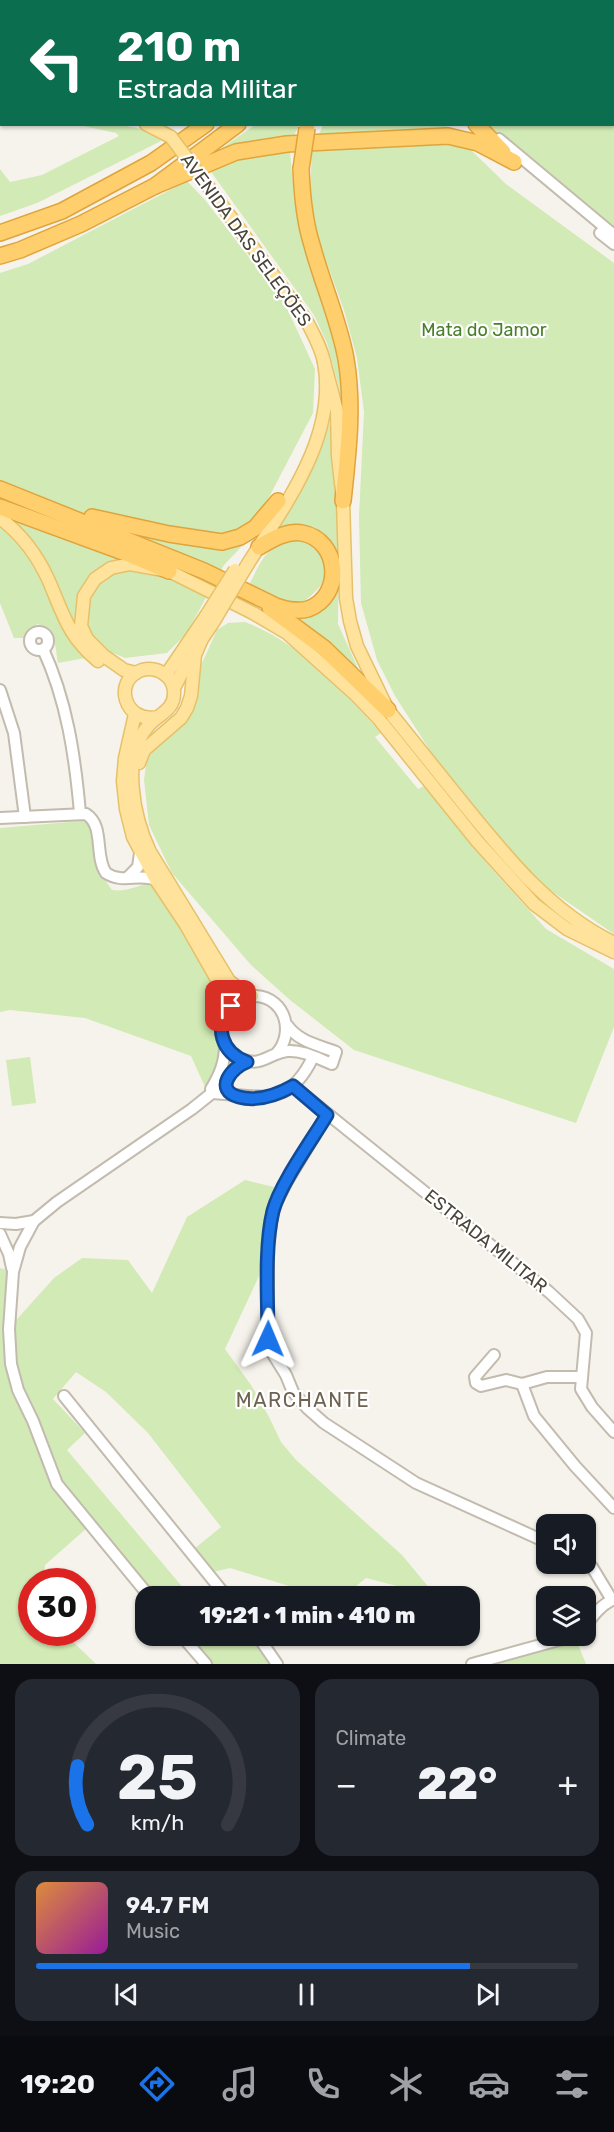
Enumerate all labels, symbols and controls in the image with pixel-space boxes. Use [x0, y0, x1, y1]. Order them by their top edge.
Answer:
text: 210 m [117, 22, 241, 72]
icon: left [18, 24, 96, 102]
text: Estrada Militar [117, 73, 297, 105]
street label: AVENIDA DAS SELEÇÕES [176, 149, 316, 331]
park label: Mata do Jamor [421, 319, 547, 341]
pin [205, 980, 256, 1031]
icon: arrive [214, 989, 247, 1022]
street label: ESTRADA MILITAR [420, 1185, 552, 1297]
position arrow [236, 1307, 300, 1371]
district label: MARCHANTE [236, 1388, 370, 1412]
map controls [536, 1514, 596, 1646]
button: sound [536, 1514, 596, 1574]
speed limit sign: 30 [18, 1568, 96, 1646]
button: layers [536, 1586, 596, 1646]
text: 19:21 · 1 min · 410 m [200, 1602, 415, 1629]
text: Climate [336, 1726, 406, 1750]
text: 25 [117, 1741, 198, 1815]
text: 22° [417, 1757, 497, 1810]
text: − [336, 1765, 357, 1804]
text: + [557, 1765, 578, 1804]
text: km/h [130, 1810, 184, 1835]
text: 94.7 FM [126, 1892, 210, 1919]
text: Music [126, 1919, 180, 1943]
icon: previous [110, 1978, 143, 2011]
icon: pause [290, 1978, 323, 2011]
icon: next [471, 1978, 504, 2011]
icon: directions [136, 2063, 178, 2105]
icon: music [219, 2063, 261, 2105]
icon: phone [302, 2063, 344, 2105]
icon: climate [385, 2063, 427, 2105]
icon: car [468, 2063, 510, 2105]
icon: filters [551, 2063, 593, 2105]
text: 19:20 [21, 2068, 95, 2100]

